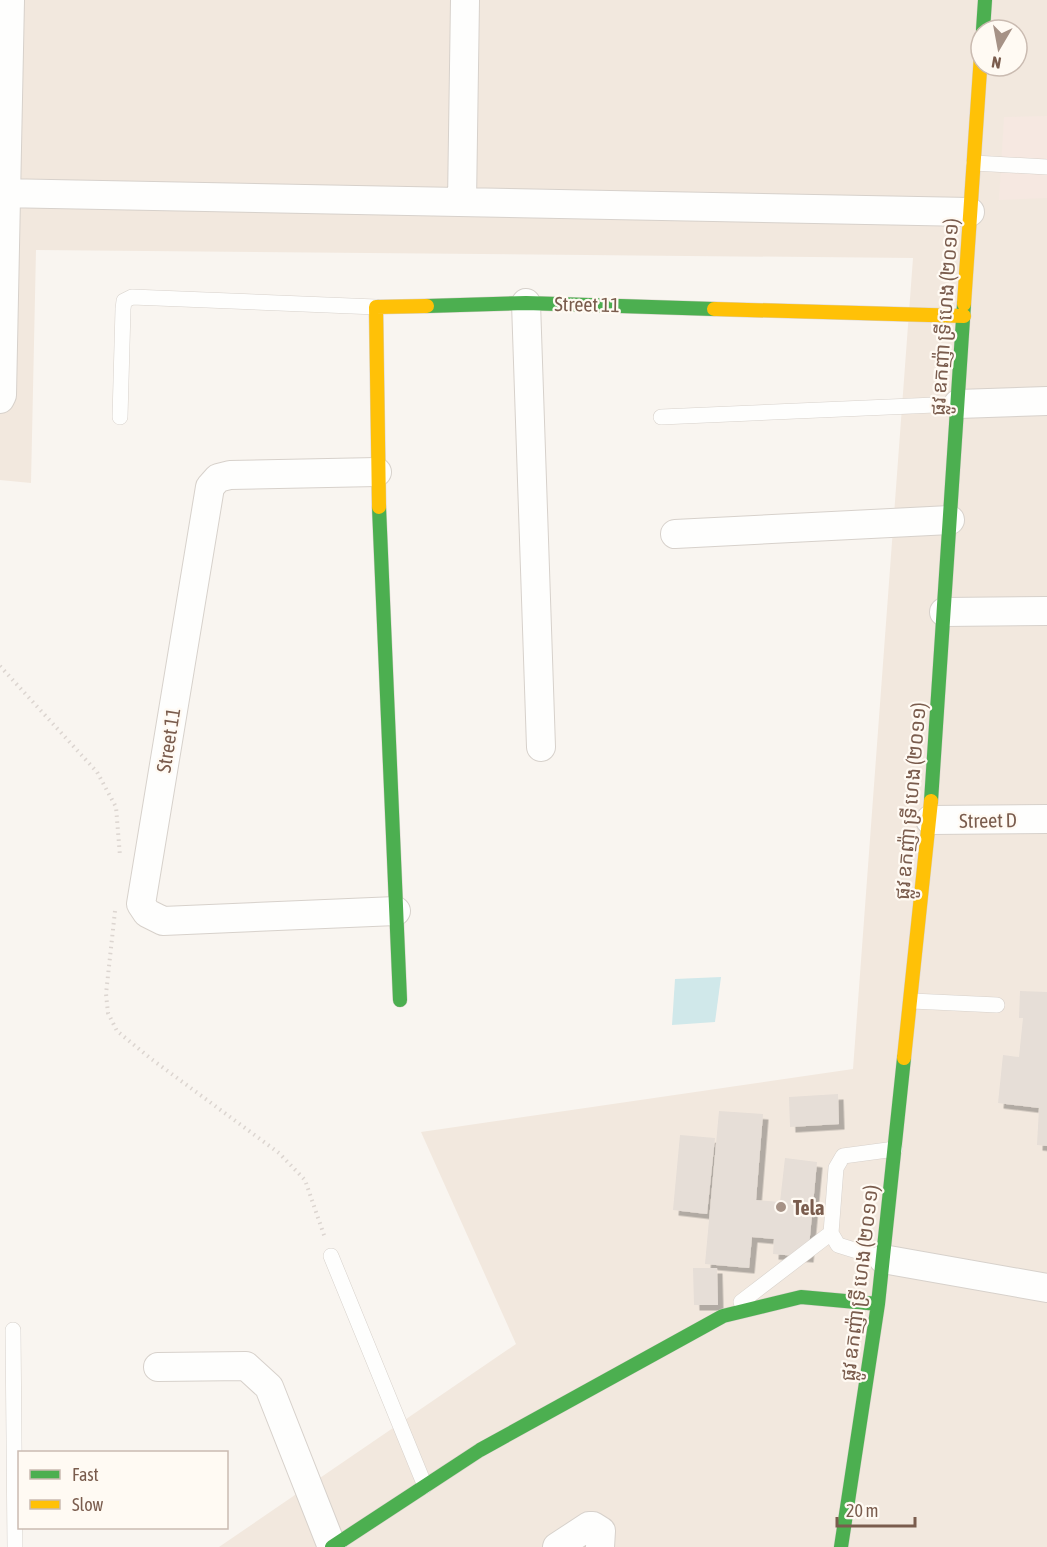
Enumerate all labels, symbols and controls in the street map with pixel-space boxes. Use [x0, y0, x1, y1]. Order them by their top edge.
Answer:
north arrow [969, 18, 1029, 78]
text: N [990, 53, 1003, 72]
street label: ផ្លូវ ឧកញ៉ា ទ្រី ហេង (២០១១) [926, 217, 970, 417]
street label: Street 11 [554, 292, 620, 316]
street label: ផ្លូវ ឧកញ៉ា ទ្រី ហេង (២០១១) [890, 701, 938, 901]
street label: Street 11 [152, 706, 184, 774]
street label: Street D [959, 808, 1017, 832]
street label: ផ្លូវ ឧកញ៉ា ទ្រី ហេង (២០១១) [836, 1183, 890, 1384]
place label: Tela [793, 1196, 824, 1219]
marker: Tela [774, 1200, 788, 1214]
legend [18, 1451, 228, 1529]
text: Fast [72, 1464, 99, 1485]
scale bar [837, 1490, 915, 1528]
text: Slow [72, 1494, 103, 1515]
text: 20 m [846, 1500, 878, 1521]

